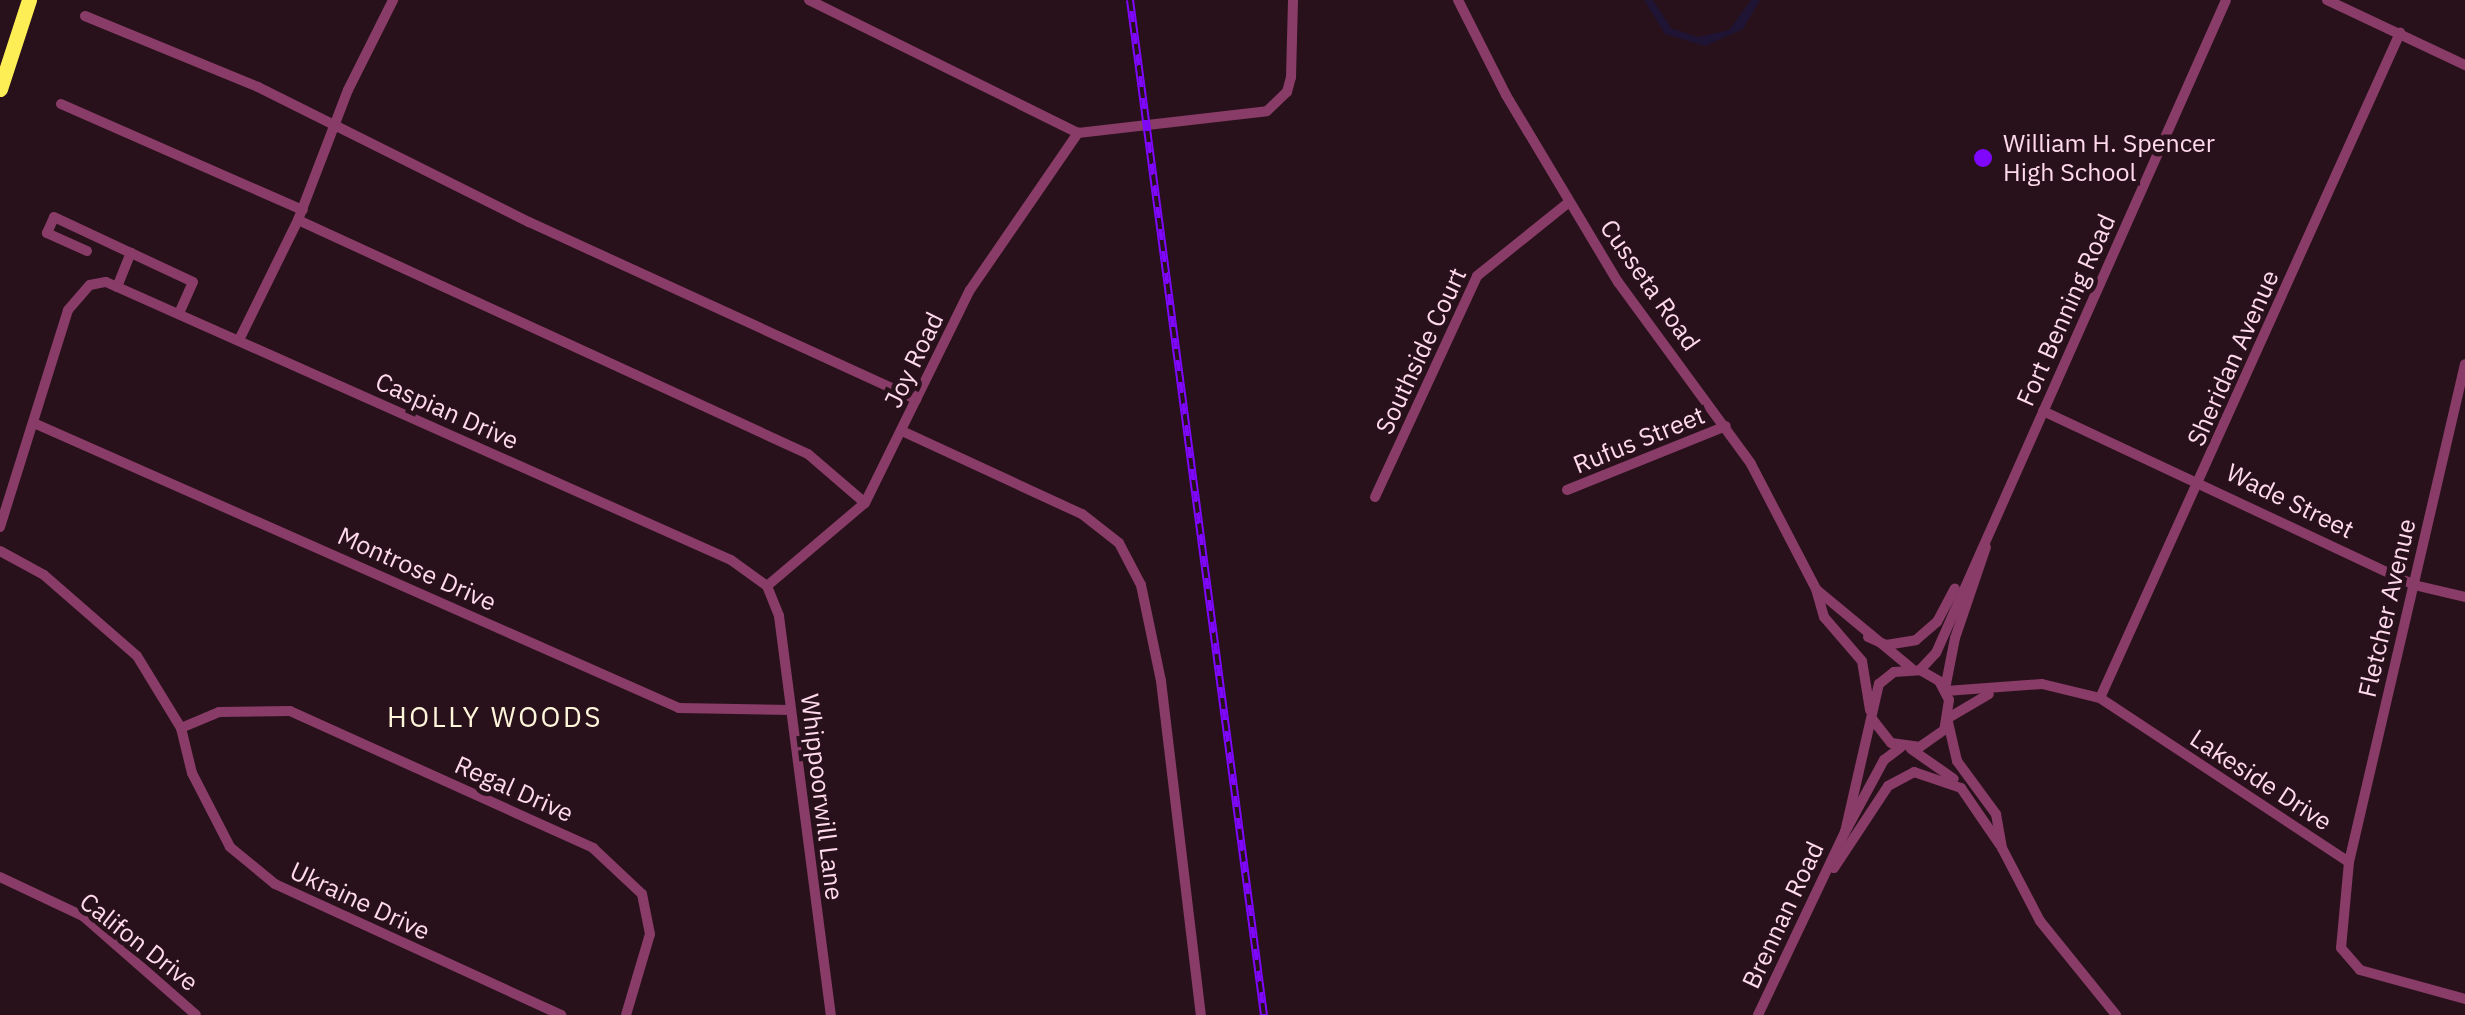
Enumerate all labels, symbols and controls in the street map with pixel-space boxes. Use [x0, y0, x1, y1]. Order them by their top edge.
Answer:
place label: William H. Spencer High School [2003, 129, 2215, 188]
marker: William H. Spencer High School [1972, 147, 1994, 169]
street label: Fort Benning Road [2010, 209, 2122, 411]
street label: Cusseta Road [1594, 214, 1706, 356]
street label: Southside Court [1369, 263, 1473, 439]
street label: Sheridan Avenue [2181, 265, 2285, 451]
street label: Joy Road [878, 307, 950, 413]
street label: Caspian Drive [371, 366, 523, 456]
street label: Rufus Street [1569, 400, 1709, 480]
street label: Wade Street [2221, 457, 2359, 545]
street label: Fletcher Avenue [2352, 516, 2422, 700]
street label: Montrose Drive [333, 521, 501, 617]
street label: Whippoorwill Lane [794, 692, 850, 902]
district label: HOLLY WOODS [387, 700, 603, 734]
street label: Lakeside Drive [2185, 723, 2337, 837]
street label: Regal Drive [450, 750, 578, 828]
street label: Brennan Road [1736, 837, 1830, 993]
street label: Ukraine Drive [285, 856, 435, 946]
street label: Califon Drive [74, 886, 204, 998]

